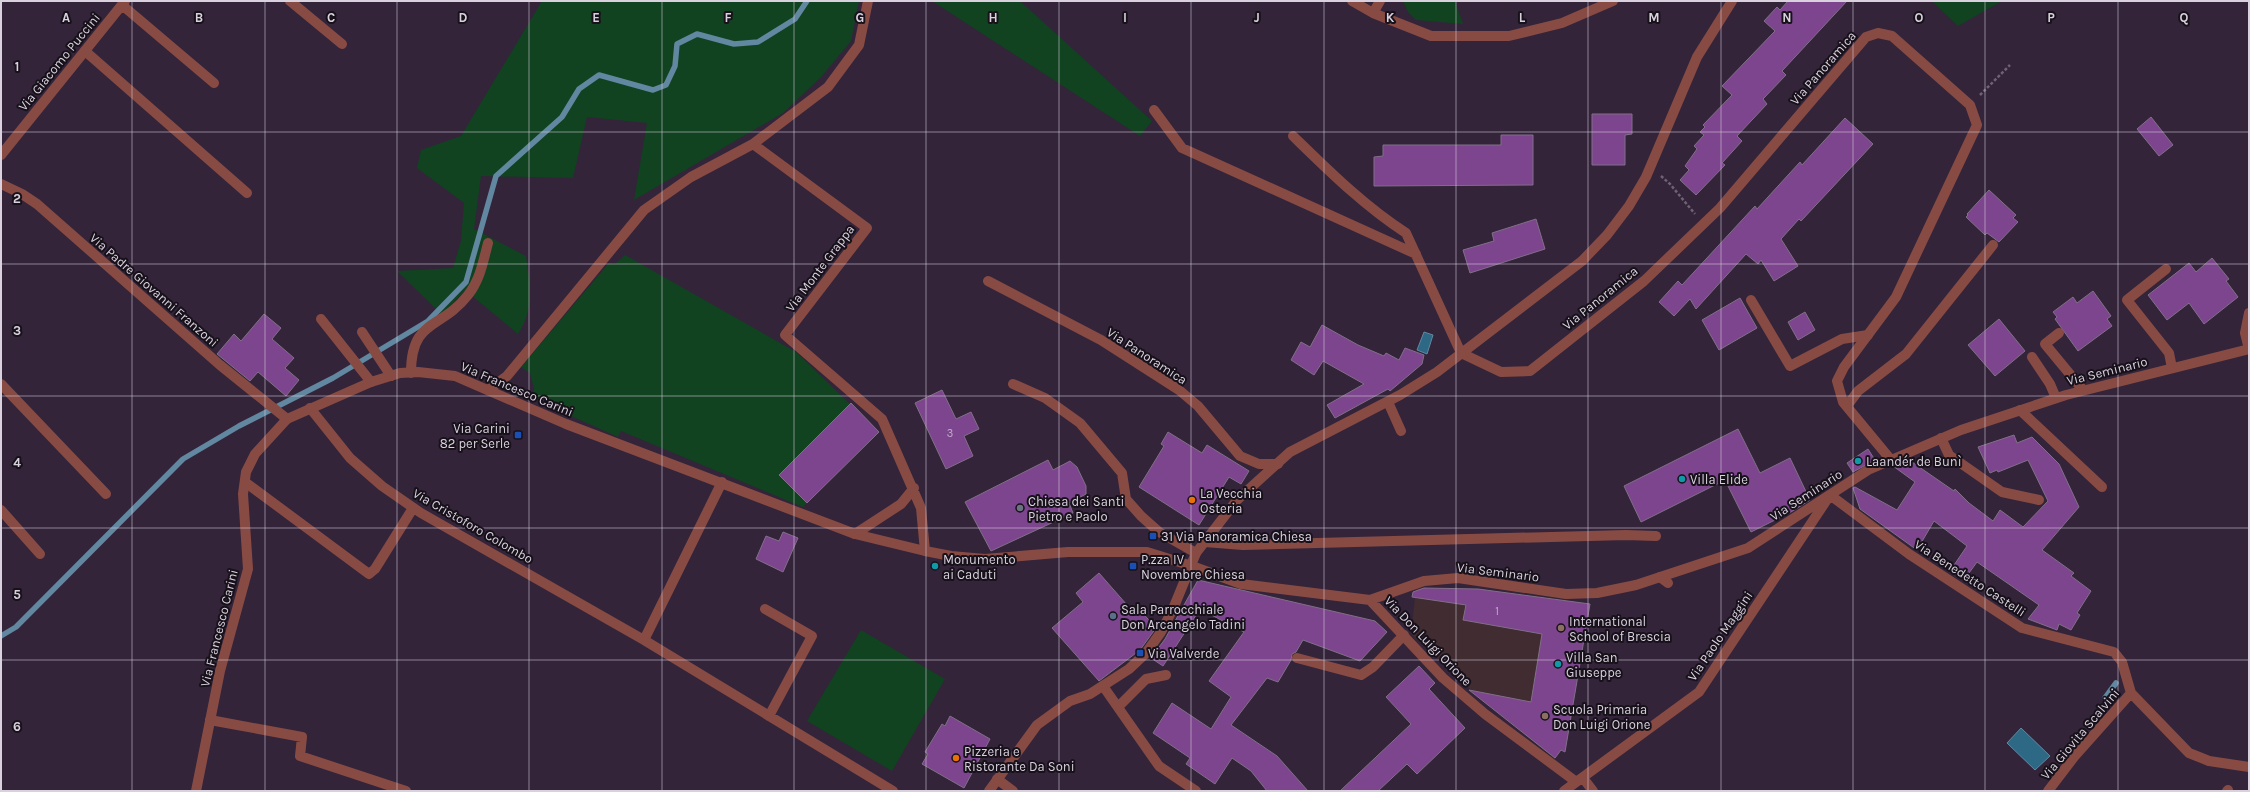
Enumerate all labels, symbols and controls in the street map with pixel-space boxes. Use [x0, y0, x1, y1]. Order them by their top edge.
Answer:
street label: Via Giacomo Puccini [15, 10, 103, 114]
text: A [62, 10, 70, 25]
text: B [195, 10, 203, 25]
text: C [327, 10, 335, 25]
text: D [459, 10, 468, 25]
text: E [592, 10, 600, 25]
text: F [724, 10, 732, 25]
text: G [856, 10, 864, 25]
text: H [988, 10, 998, 25]
text: I [1123, 10, 1127, 25]
text: J [1254, 10, 1260, 25]
text: K [1386, 10, 1395, 25]
text: L [1519, 10, 1526, 25]
text: M [1648, 10, 1660, 25]
text: N [1782, 10, 1792, 25]
text: O [1915, 10, 1924, 25]
text: P [2047, 10, 2055, 25]
text: Q [2180, 10, 2189, 25]
street label: Via Panoramica [1787, 28, 1859, 108]
text: 1 [15, 59, 19, 74]
text: 2 [13, 191, 21, 206]
street label: Via Monte Grappa [783, 222, 857, 314]
street label: Via Padre Giovanni Franzoni [87, 230, 221, 350]
street label: Via Panoramica [1559, 263, 1641, 333]
text: 3 [13, 323, 21, 338]
street label: Via Panoramica [1104, 325, 1190, 387]
street label: Via Seminario [2065, 354, 2149, 388]
street label: Via Francesco Carini [459, 359, 575, 419]
place label: Via Carini 82 per Serle [440, 421, 510, 451]
house number: 3 [947, 427, 953, 440]
marker: Via Carini 82 per Serle [513, 430, 523, 440]
place label: Laandér de Bunì [1866, 454, 1962, 469]
text: 4 [13, 455, 21, 470]
marker: Laandér de Bunì [1853, 456, 1863, 466]
street label: Via Seminario [1767, 466, 1845, 524]
place label: Villa Elide [1690, 472, 1748, 487]
marker: Villa Elide [1677, 474, 1687, 484]
street label: Via Cristoforo Colombo [410, 485, 536, 567]
place label: La Vecchia Osteria [1200, 486, 1262, 516]
place label: Chiesa dei Santi Pietro e Paolo [1028, 494, 1124, 524]
marker: La Vecchia Osteria [1187, 495, 1197, 505]
marker: Chiesa dei Santi Pietro e Paolo [1015, 503, 1025, 513]
place label: 31 Via Panoramica Chiesa [1161, 529, 1312, 544]
marker: 31 Via Panoramica Chiesa [1148, 531, 1158, 541]
street label: Via Benedetto Castelli [1912, 536, 2028, 620]
place label: Monumento ai Caduti [943, 552, 1016, 582]
place label: P.zza IV Novembre Chiesa [1141, 552, 1245, 582]
street label: Via Seminario [1456, 560, 1540, 584]
marker: Monumento ai Caduti [930, 561, 940, 571]
marker: P.zza IV Novembre Chiesa [1128, 561, 1138, 571]
street label: Via Francesco Carini [197, 568, 241, 688]
text: 5 [13, 587, 21, 602]
street label: Via Paolo Maggini [1684, 588, 1756, 684]
street label: Via Don Luigi Orione [1381, 593, 1475, 689]
place label: Sala Parrocchiale Don Arcangelo Tadini [1121, 602, 1245, 632]
house number: 1 [1495, 605, 1499, 618]
marker: Sala Parrocchiale Don Arcangelo Tadini [1108, 611, 1118, 621]
place label: International School of Brescia [1569, 614, 1671, 644]
marker: International School of Brescia [1556, 623, 1566, 633]
place label: Via Valverde [1148, 646, 1220, 661]
marker: Via Valverde [1135, 648, 1145, 658]
place label: Villa San Giuseppe [1566, 650, 1622, 680]
marker: Villa San Giuseppe [1553, 659, 1563, 669]
street label: Via Giovita Scalvini [2038, 686, 2122, 782]
place label: Scuola Primaria Don Luigi Orione [1553, 702, 1651, 732]
marker: Scuola Primaria Don Luigi Orione [1540, 711, 1550, 721]
text: 6 [13, 719, 21, 734]
place label: Pizzeria e Ristorante Da Soni [964, 744, 1075, 774]
marker: Pizzeria e Ristorante Da Soni [951, 753, 961, 763]

